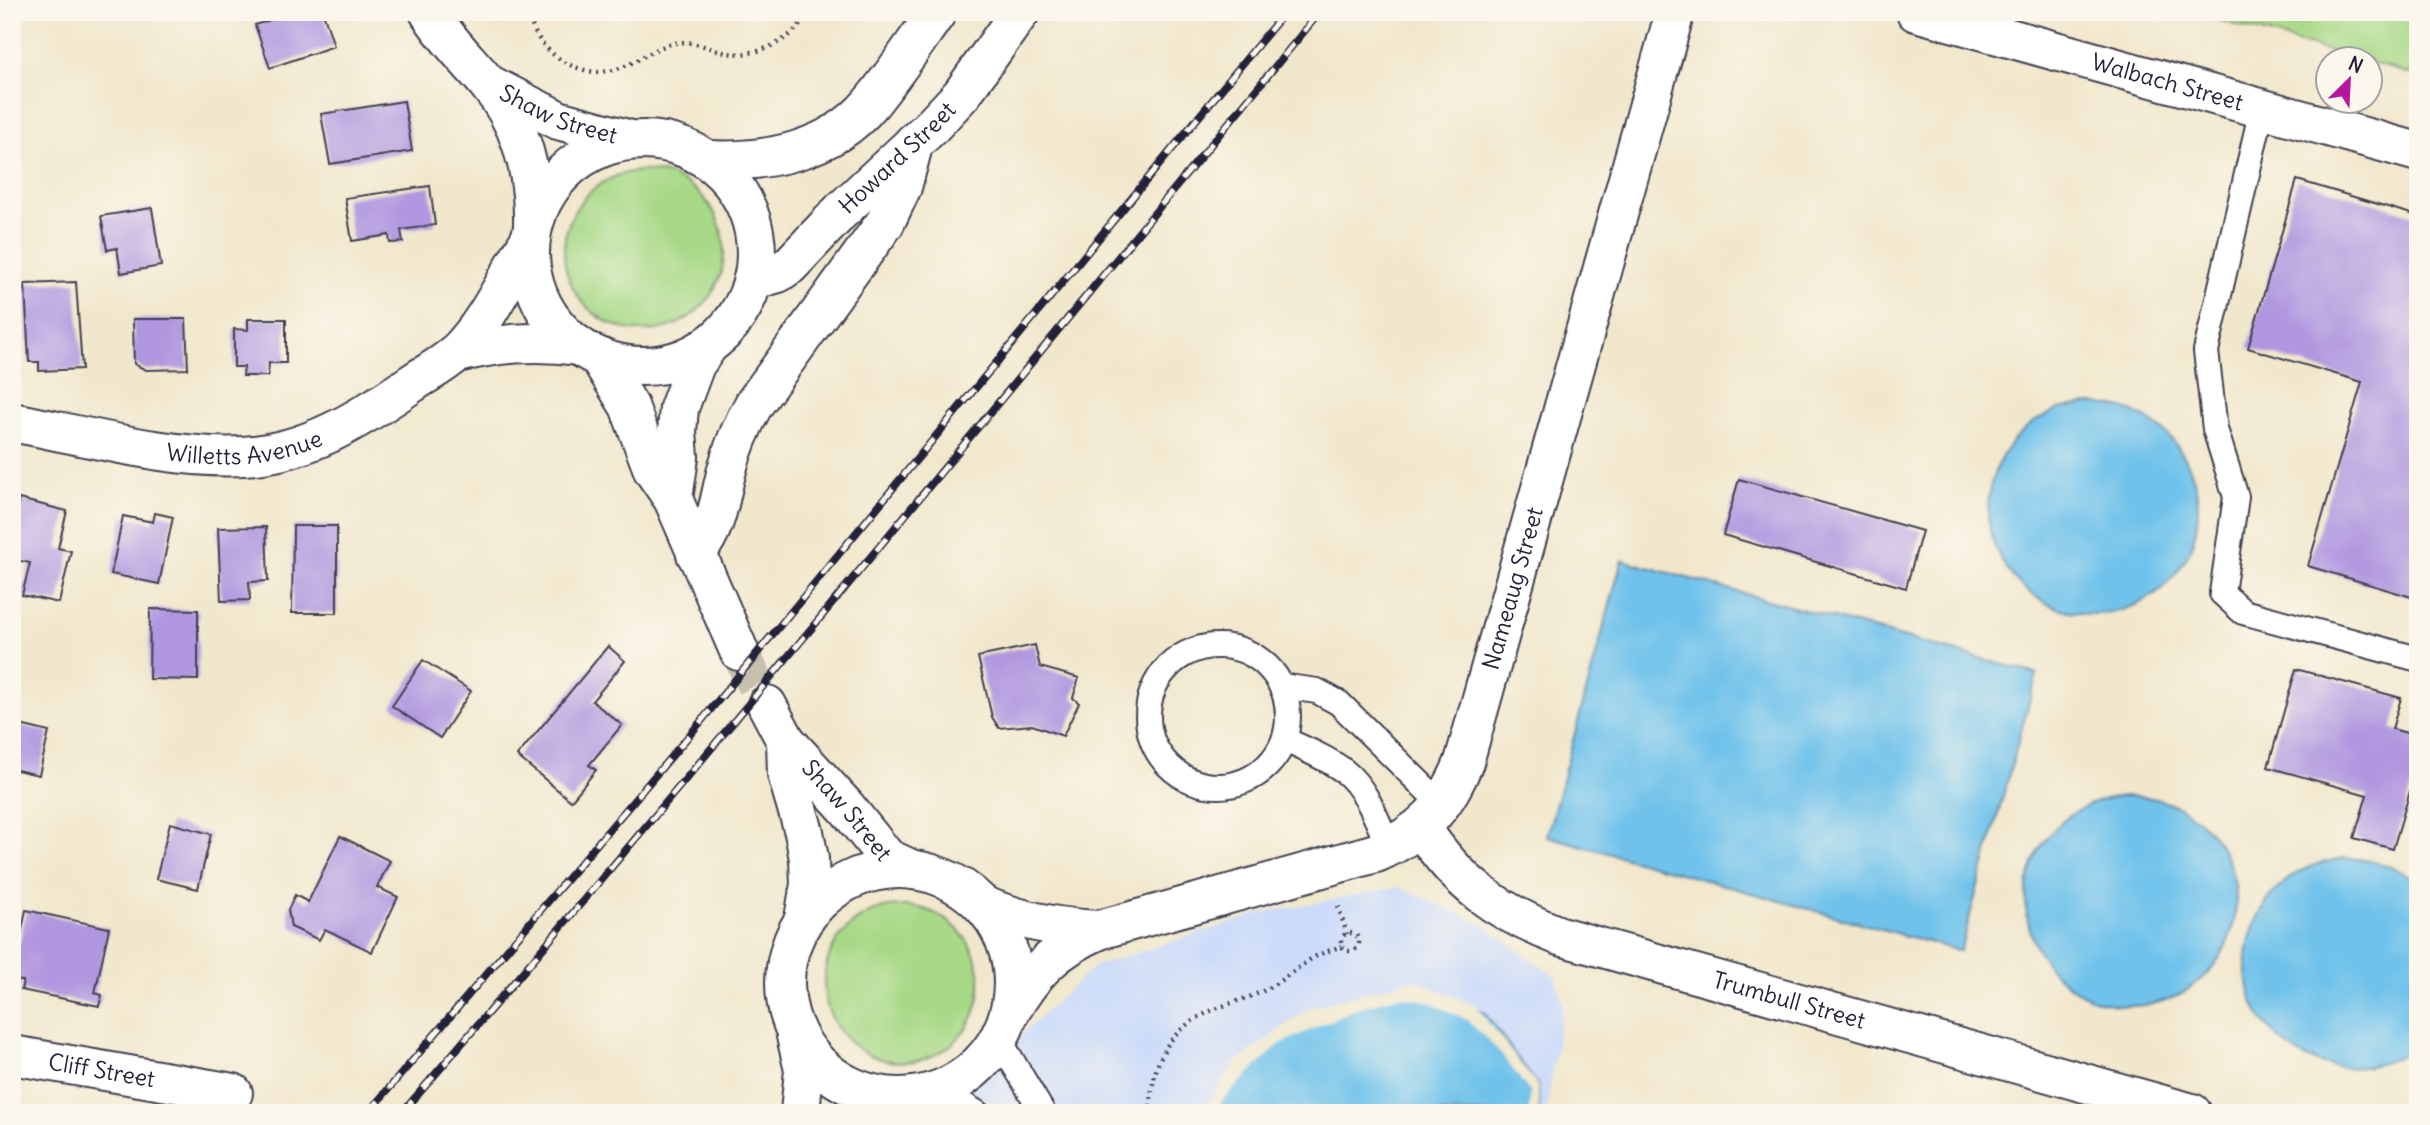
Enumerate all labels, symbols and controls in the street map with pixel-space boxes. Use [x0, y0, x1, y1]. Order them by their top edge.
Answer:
north arrow [2314, 46, 2384, 116]
street label: Walbach Street [2088, 47, 2247, 117]
text: N [2345, 51, 2367, 78]
street label: Shaw Street [495, 78, 621, 150]
street label: Howard Street [832, 95, 961, 220]
street label: Willetts Avenue [165, 423, 326, 470]
street label: Nameaug Street [1476, 503, 1549, 673]
street label: Shaw Street [796, 753, 899, 867]
street label: Trumbull Street [1710, 965, 1869, 1035]
street label: Cliff Street [46, 1047, 157, 1093]

